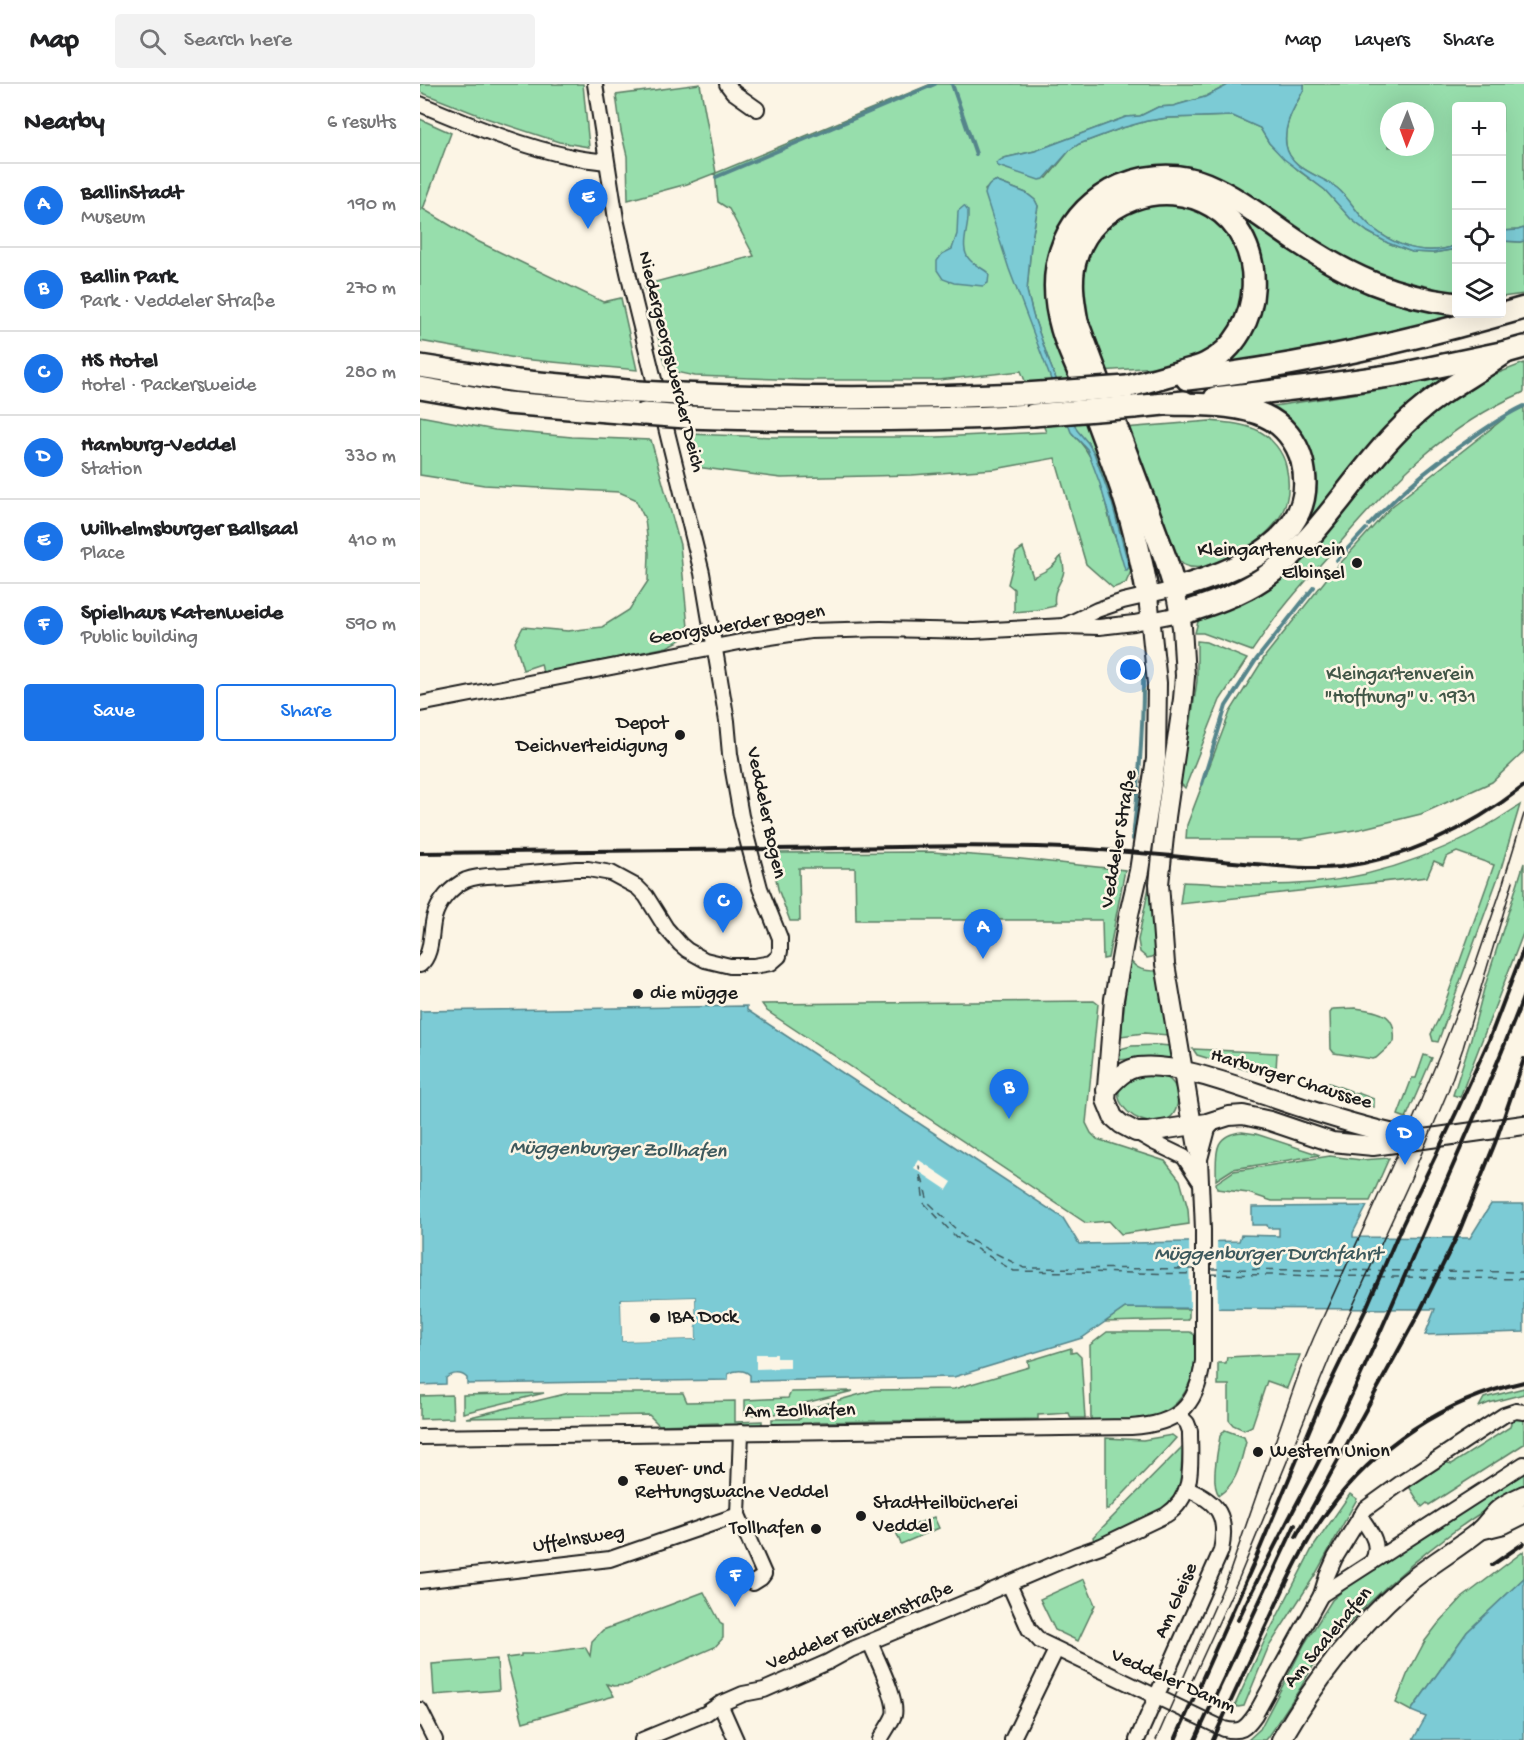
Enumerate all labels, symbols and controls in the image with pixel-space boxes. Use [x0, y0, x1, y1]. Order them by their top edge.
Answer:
search box [115, 14, 535, 68]
text: Map [30, 25, 79, 58]
icon: search [136, 25, 169, 58]
text: Search here [184, 28, 292, 54]
text: Map [1285, 29, 1321, 54]
text: Layers [1354, 29, 1410, 54]
text: Share [1443, 29, 1494, 54]
north arrow [1380, 102, 1434, 156]
map controls [1452, 102, 1506, 318]
button: + [1452, 102, 1506, 156]
text: Nearby [24, 108, 105, 139]
text: 6 results [327, 112, 396, 135]
button: − [1452, 156, 1506, 210]
pin: E [568, 180, 608, 229]
text: BallinStadt [81, 181, 183, 207]
text: A [38, 194, 49, 217]
text: 190 m [348, 194, 396, 217]
text: Museum [81, 207, 146, 230]
button: locate [1452, 210, 1506, 264]
street label: Niedergeorgswerder Deich [631, 249, 709, 475]
button: layers [1452, 264, 1506, 318]
text: Ballin Park [81, 265, 177, 291]
text: B [38, 278, 49, 301]
text: 270 m [346, 278, 396, 301]
text: Park · Veddeler Straße [81, 291, 275, 314]
text: HS Hotel [81, 349, 158, 375]
text: C [38, 362, 49, 385]
text: 280 m [345, 362, 396, 385]
text: Hotel · Packersweide [81, 375, 256, 398]
text: Hamburg-Veddel [81, 433, 236, 459]
text: D [37, 446, 50, 469]
text: 330 m [345, 446, 396, 469]
text: Station [81, 459, 142, 482]
text: Wilhelmsburger Ballsaal [81, 517, 298, 543]
text: E [37, 530, 50, 553]
text: 410 m [348, 530, 396, 553]
place label: Kleingartenverein Elbinsel [1197, 540, 1345, 586]
text: Place [81, 543, 125, 566]
marker: Kleingartenverein Elbinsel [1350, 556, 1364, 570]
text: Spielhaus Katenweide [81, 601, 283, 627]
street label: Georgswerder Bogen [647, 601, 827, 651]
text: F [38, 614, 49, 637]
text: 590 m [345, 614, 396, 637]
text: Public building [81, 627, 198, 650]
your location [1116, 655, 1145, 684]
park label: Kleingartenverein "Hoffnung" v. 1931 [1324, 664, 1476, 710]
button: Save [24, 684, 204, 741]
button: Share [216, 684, 396, 741]
place label: Depot Deichverteidigung [514, 713, 670, 759]
marker: Depot Deichverteidigung [673, 728, 687, 742]
street label: Veddeler Bogen [740, 744, 790, 881]
street label: Veddeler Straße [1096, 767, 1144, 911]
pin: C [704, 884, 742, 933]
pin: A [964, 910, 1002, 959]
place label: die mügge [650, 983, 738, 1006]
marker: die mügge [631, 987, 645, 1001]
street label: Harburger Chaussee [1208, 1045, 1375, 1116]
pin: B [990, 1070, 1028, 1119]
pin: D [1386, 1116, 1424, 1165]
water label: Müggenburger Zollhafen [509, 1137, 728, 1165]
water label: Müggenburger Durchfahrt [1154, 1243, 1385, 1268]
place label: IBA Dock [667, 1307, 740, 1330]
marker: IBA Dock [648, 1311, 662, 1325]
street label: Am Zollhafen [744, 1400, 856, 1424]
place label: Western Union [1270, 1441, 1390, 1464]
marker: Western Union [1251, 1445, 1265, 1459]
place label: Feuer- und Rettungswache Veddel [634, 1459, 829, 1505]
marker: Feuer- und Rettungswache Veddel [616, 1474, 630, 1488]
place label: Stadtteilbücherei Veddel [872, 1493, 1018, 1539]
marker: Stadtteilbücherei Veddel [854, 1509, 868, 1523]
place label: Tollhafen [728, 1518, 804, 1541]
street label: Uffelnsweg [531, 1521, 627, 1559]
marker: Tollhafen [809, 1522, 823, 1536]
pin: F [716, 1558, 754, 1607]
street label: Am Gleise [1150, 1559, 1204, 1642]
street label: Veddeler Brückenstraße [762, 1577, 957, 1677]
street label: Am Saalehafen [1280, 1582, 1378, 1693]
street label: Veddeler Damm [1106, 1644, 1239, 1720]

